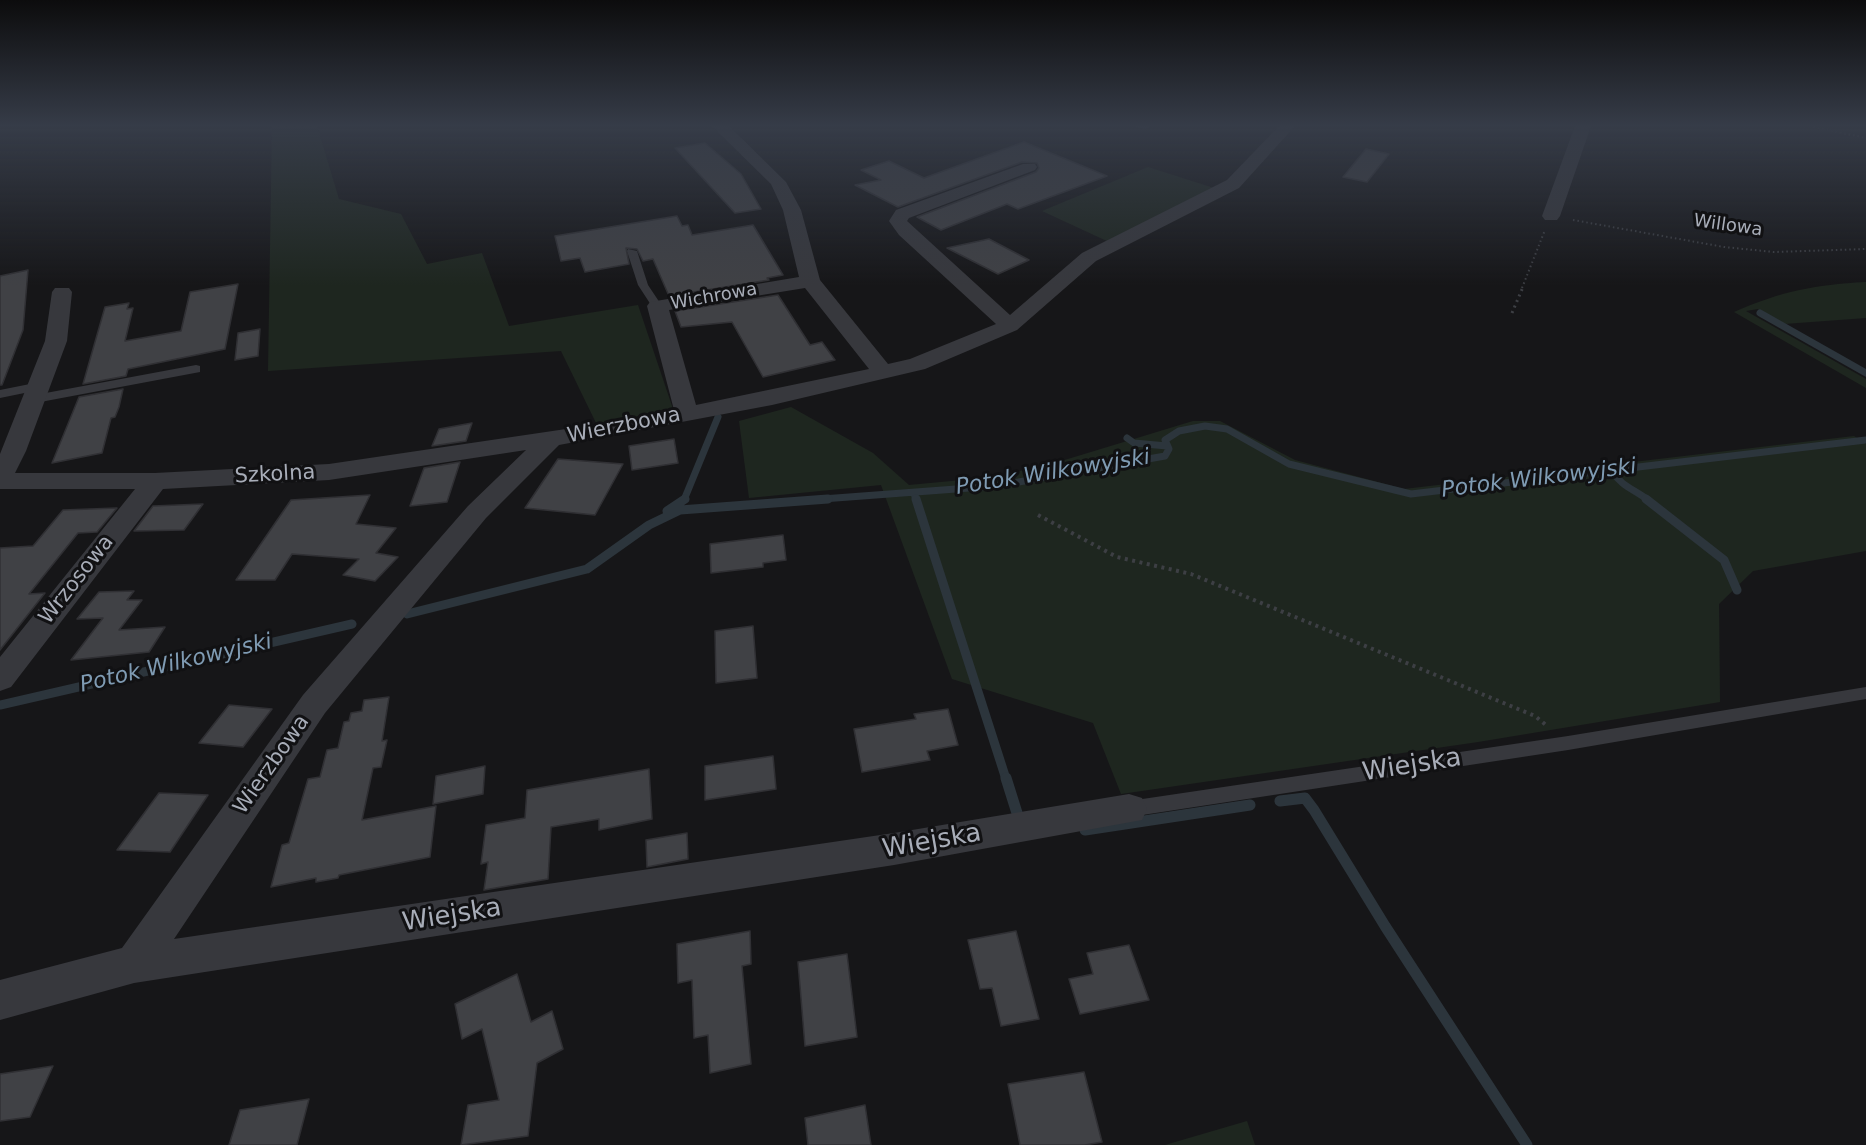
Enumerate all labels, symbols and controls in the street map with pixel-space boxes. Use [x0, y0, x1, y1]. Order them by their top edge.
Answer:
street label: Willowa [1692, 210, 1764, 242]
street label: Wichrowa [669, 279, 759, 315]
street label: Wierzbowa [565, 403, 683, 449]
water label: Potok Wilkowyjski [954, 445, 1152, 501]
water label: Potok Wilkowyjski [1440, 454, 1638, 504]
street label: Szkolna [234, 460, 316, 490]
street label: Wrzosowa [34, 530, 120, 630]
water label: Potok Wilkowyjski [77, 629, 275, 699]
street label: Wierzbowa [229, 711, 315, 819]
street label: Wiejska [1360, 743, 1464, 789]
street label: Wiejska [880, 818, 984, 866]
street label: Wiejska [400, 893, 504, 939]

